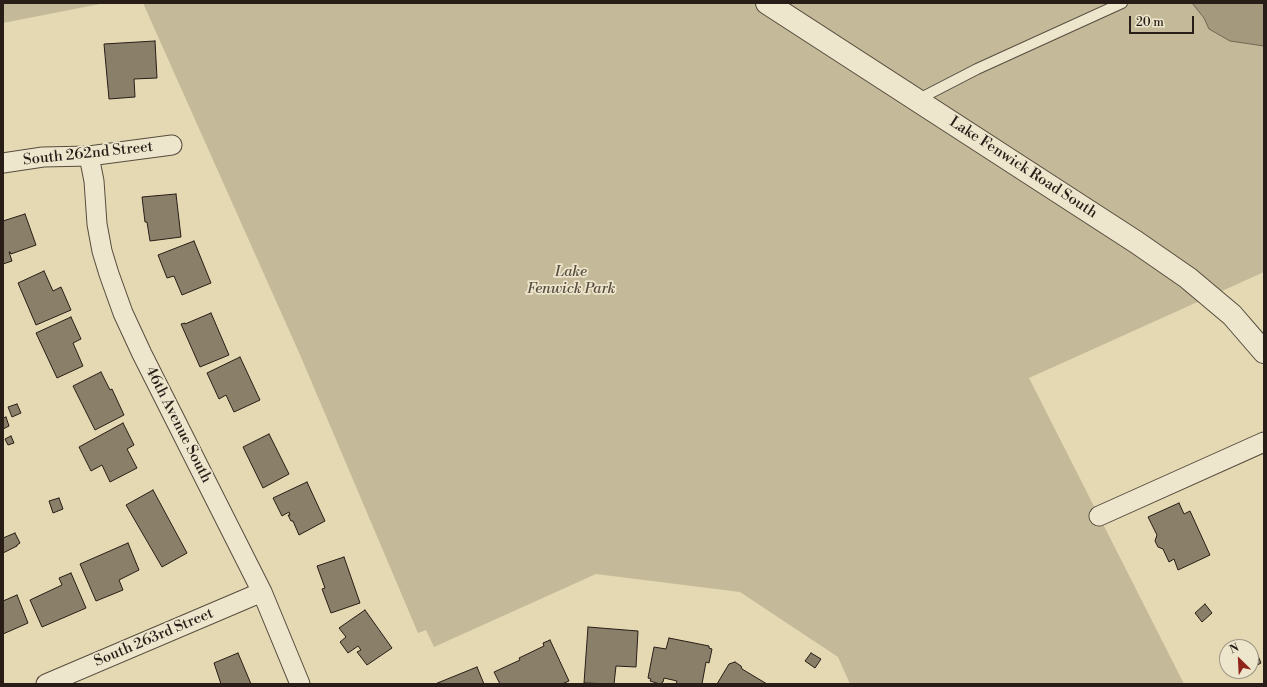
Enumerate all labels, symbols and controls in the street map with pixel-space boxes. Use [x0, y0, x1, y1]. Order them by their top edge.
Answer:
scale bar [1131, 8, 1196, 34]
text: 20 m [1136, 15, 1164, 30]
street label: Lake Fenwick Road South [946, 113, 1100, 223]
street label: South 262nd Street [22, 138, 154, 170]
park label: Lake Fenwick Park [527, 263, 615, 298]
street label: 46th Avenue South [141, 364, 215, 486]
street label: South 263rd Street [92, 605, 216, 671]
north arrow [1219, 639, 1259, 679]
text: N [1228, 641, 1241, 657]

